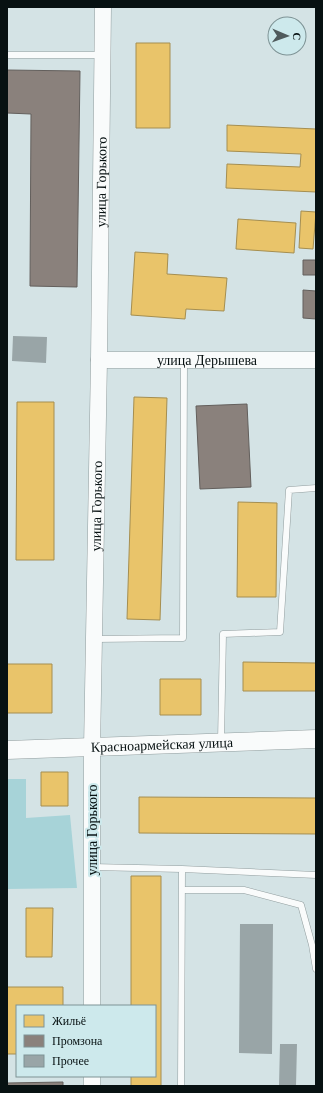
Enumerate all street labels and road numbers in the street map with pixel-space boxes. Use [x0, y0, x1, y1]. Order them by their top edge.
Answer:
street label: улица Горького [94, 137, 110, 228]
street label: улица Дерышева [157, 353, 258, 368]
street label: улица Горького [89, 460, 105, 552]
street label: Красноармейская улица [90, 735, 234, 755]
street label: улица Горького [85, 785, 100, 875]

